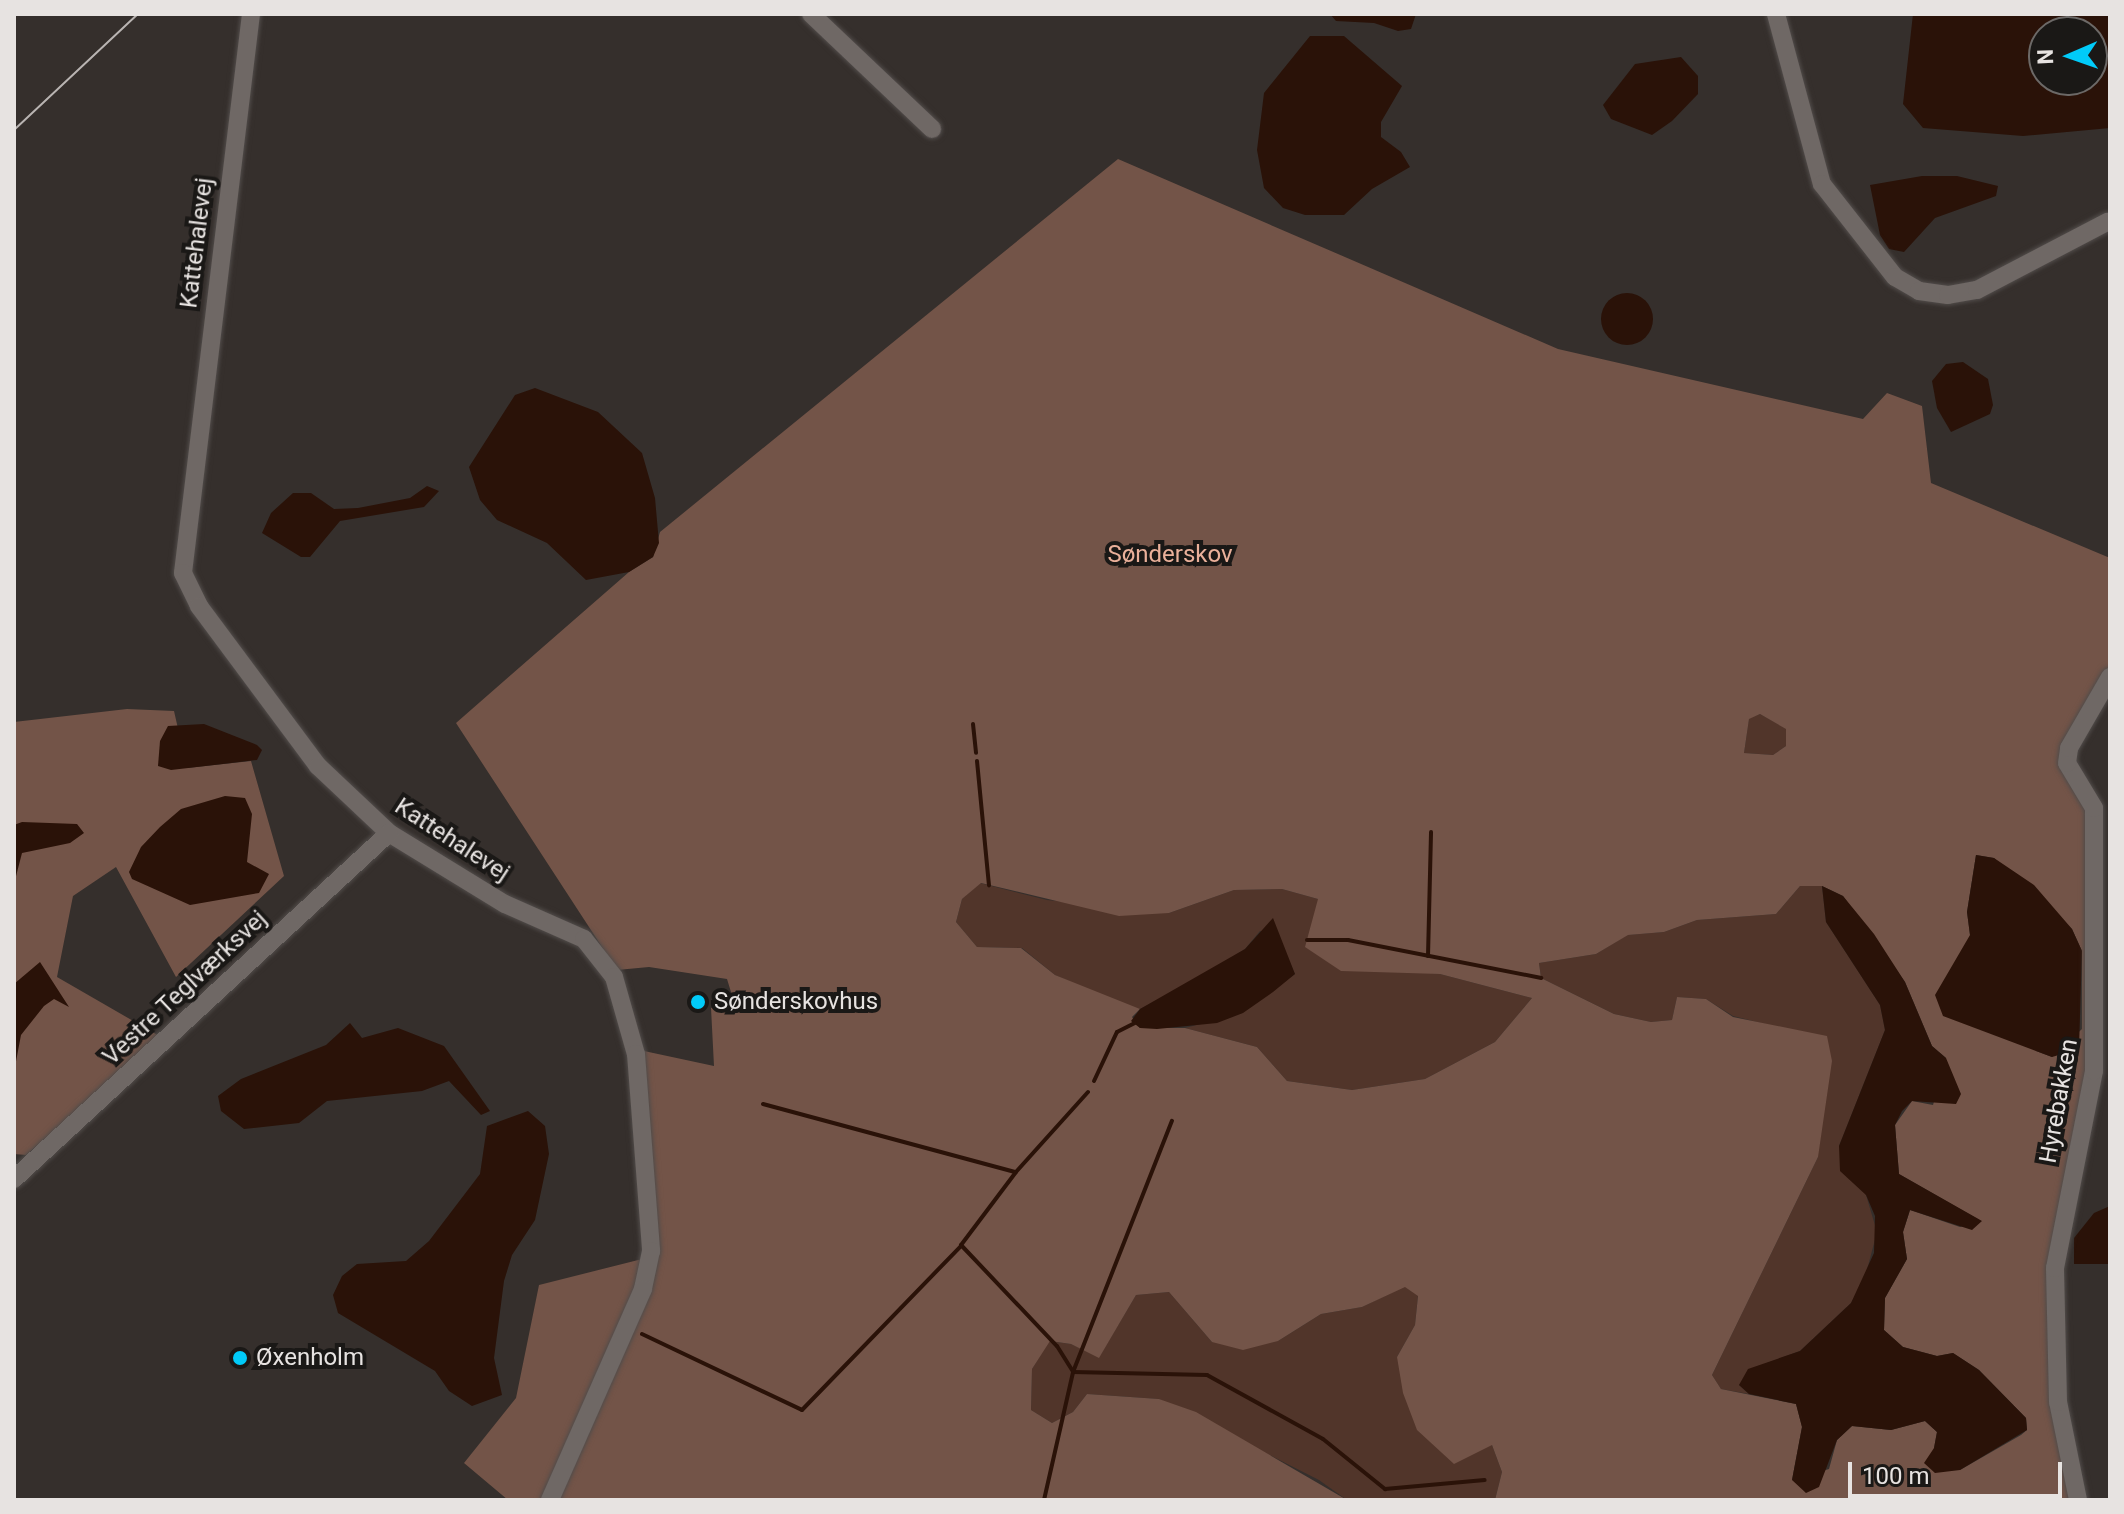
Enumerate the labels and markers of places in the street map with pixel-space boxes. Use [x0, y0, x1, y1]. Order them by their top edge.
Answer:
place label: Sønderskovhus [714, 988, 878, 1016]
marker: Sønderskovhus [689, 993, 707, 1011]
place label: Øxenholm [256, 1344, 364, 1372]
marker: Øxenholm [231, 1349, 249, 1367]

